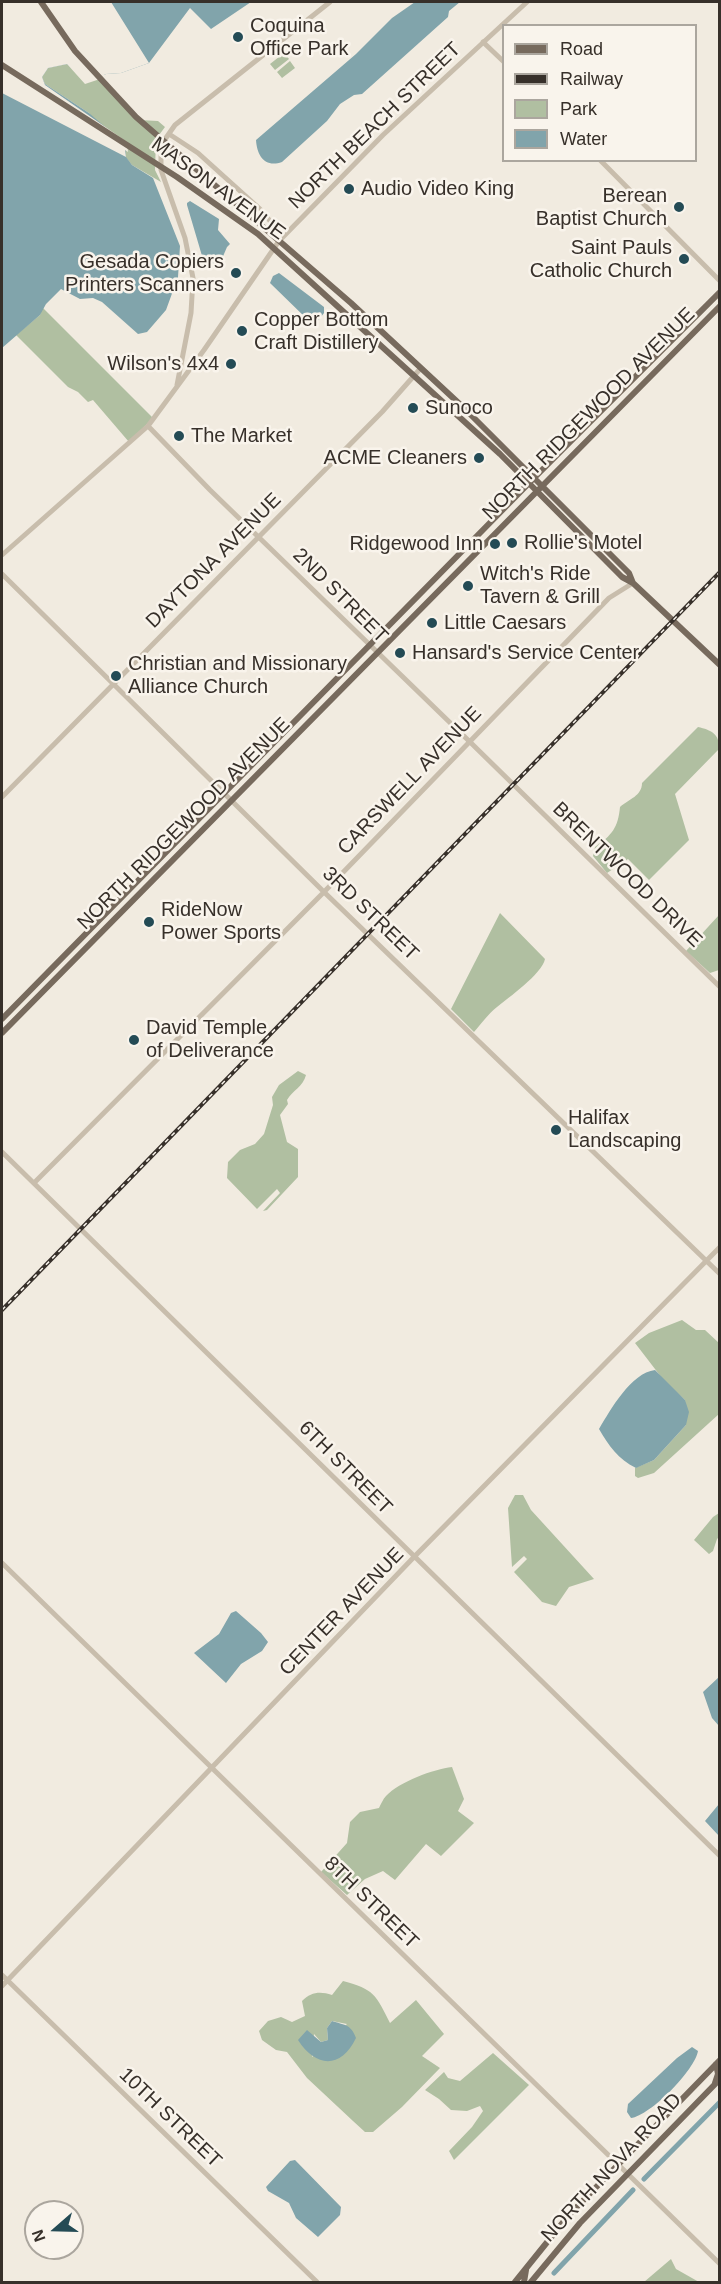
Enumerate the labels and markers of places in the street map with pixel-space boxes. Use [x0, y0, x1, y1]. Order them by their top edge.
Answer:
place label: Coquina Office Park [250, 14, 349, 61]
marker: Coquina Office Park [231, 30, 245, 44]
place label: Audio Video King [361, 177, 514, 201]
marker: Audio Video King [342, 182, 356, 196]
place label: Berean Baptist Church [536, 184, 667, 231]
marker: Berean Baptist Church [672, 200, 686, 214]
place label: Saint Pauls Catholic Church [530, 236, 672, 283]
place label: Gesada Copiers Printers Scanners [65, 250, 224, 297]
marker: Saint Pauls Catholic Church [677, 252, 691, 266]
marker: Gesada Copiers Printers Scanners [229, 266, 243, 280]
place label: Copper Bottom Craft Distillery [254, 308, 389, 355]
marker: Copper Bottom Craft Distillery [235, 324, 249, 338]
place label: Wilson's 4x4 [107, 352, 219, 376]
marker: Wilson's 4x4 [224, 357, 238, 371]
place label: Sunoco [425, 396, 493, 420]
marker: Sunoco [406, 401, 420, 415]
place label: The Market [191, 424, 292, 448]
marker: The Market [172, 429, 186, 443]
place label: ACME Cleaners [324, 446, 467, 470]
marker: ACME Cleaners [472, 451, 486, 465]
place label: Rollie's Motel [524, 531, 642, 555]
place label: Ridgewood Inn [350, 532, 483, 556]
marker: Rollie's Motel [505, 536, 519, 550]
marker: Ridgewood Inn [488, 537, 502, 551]
place label: Witch's Ride Tavern & Grill [480, 562, 600, 609]
marker: Witch's Ride Tavern & Grill [461, 579, 475, 593]
place label: Little Caesars [444, 611, 566, 635]
marker: Little Caesars [425, 616, 439, 630]
place label: Hansard's Service Center [412, 641, 639, 665]
marker: Hansard's Service Center [393, 646, 407, 660]
place label: Christian and Missionary Alliance Church [128, 652, 347, 699]
marker: Christian and Missionary Alliance Church [109, 669, 123, 683]
place label: RideNow Power Sports [161, 898, 281, 945]
marker: RideNow Power Sports [142, 915, 156, 929]
place label: David Temple of Deliverance [146, 1016, 274, 1063]
marker: David Temple of Deliverance [127, 1033, 141, 1047]
place label: Halifax Landscaping [568, 1106, 681, 1153]
marker: Halifax Landscaping [549, 1123, 563, 1137]

